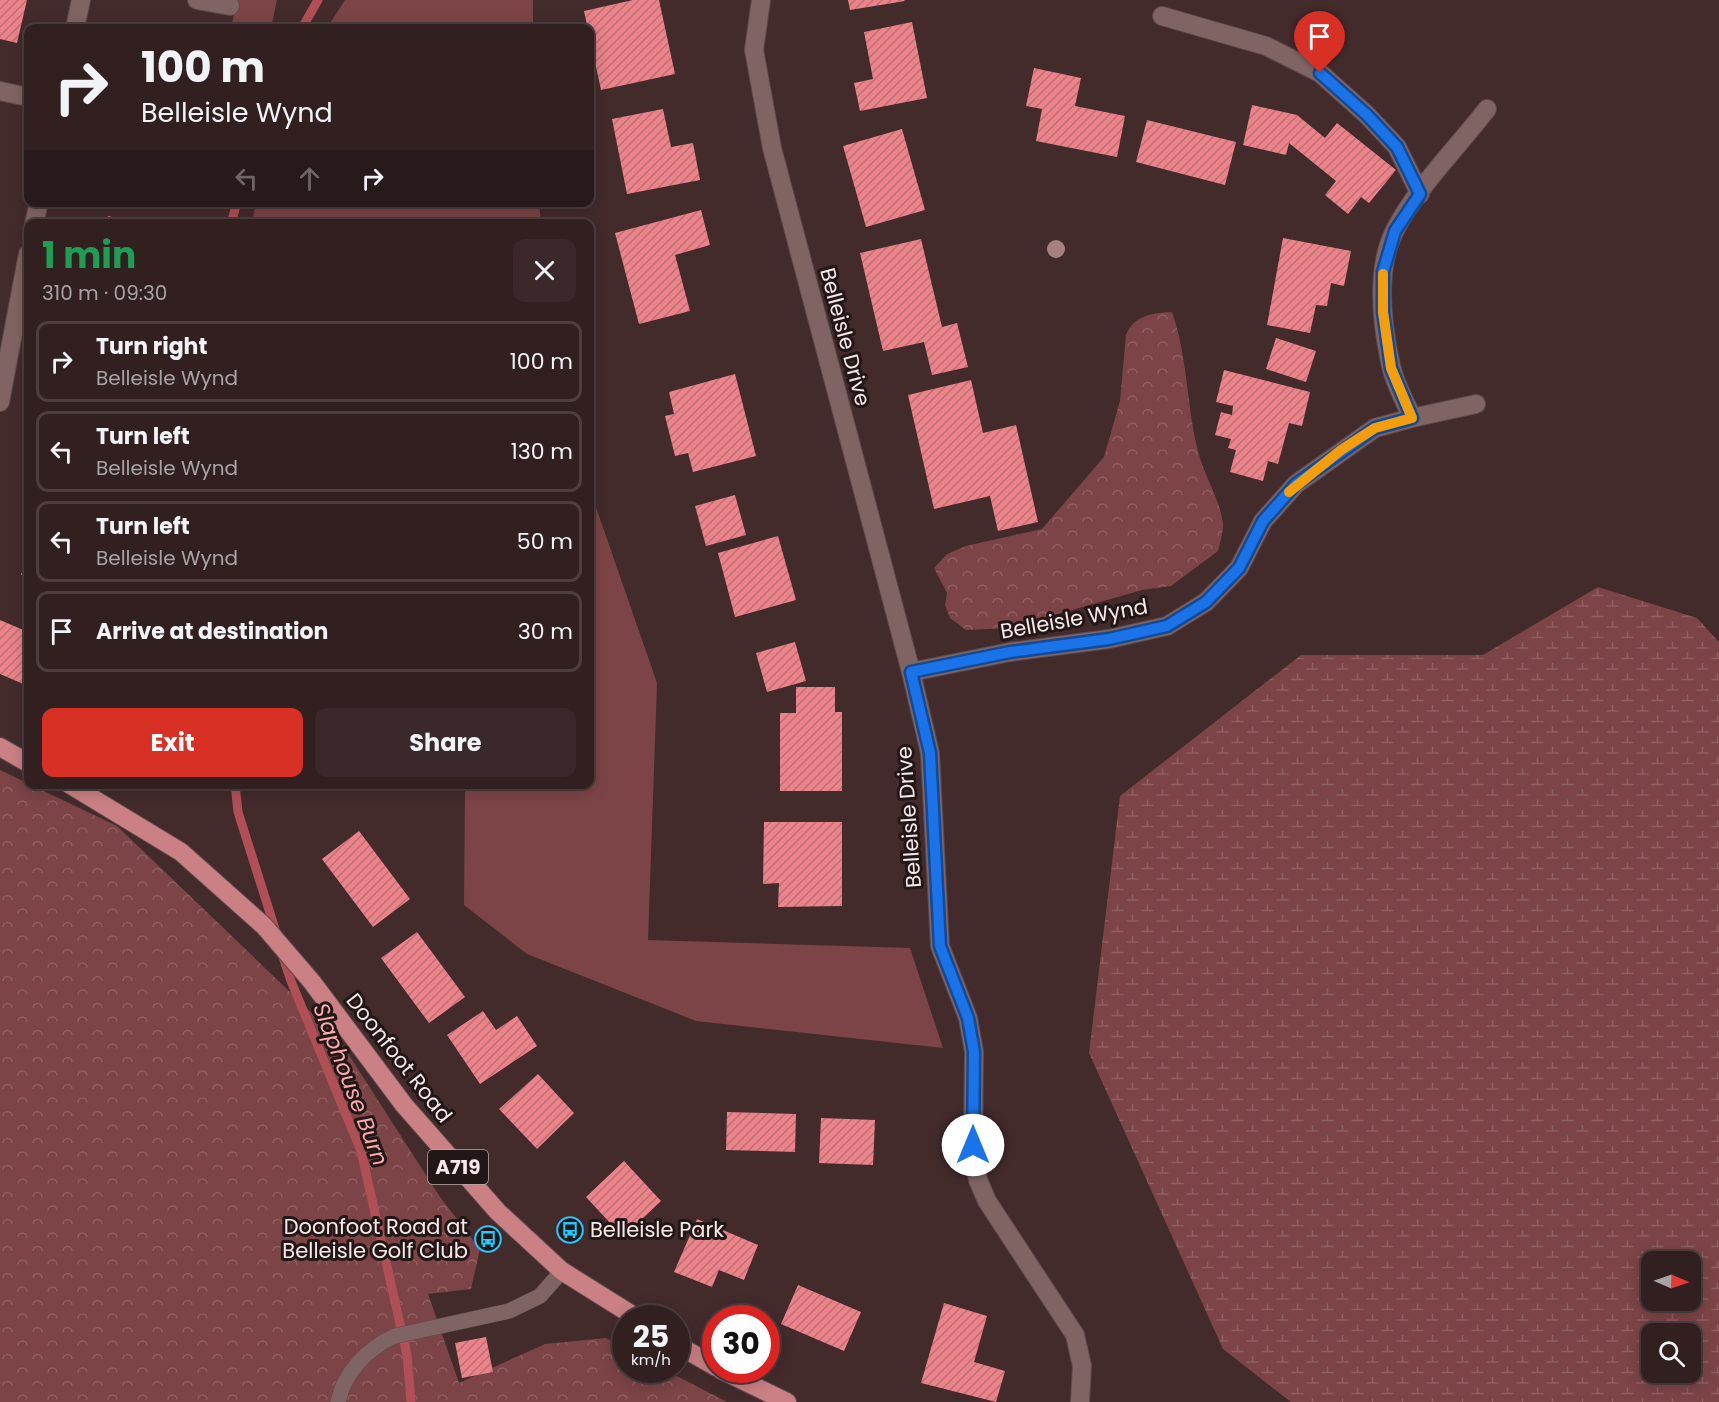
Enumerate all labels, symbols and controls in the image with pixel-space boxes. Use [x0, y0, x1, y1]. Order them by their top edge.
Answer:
pin [1294, 11, 1345, 73]
icon: arrive [1303, 20, 1336, 53]
text: 100 m [141, 38, 265, 97]
icon: right [42, 48, 120, 126]
text: Belleisle Wynd [141, 94, 333, 131]
icon: left [230, 162, 263, 195]
icon: ahead [293, 162, 326, 195]
icon: right [356, 162, 389, 195]
text: 1 min [42, 230, 136, 281]
button: close [513, 239, 576, 302]
street label: Belleisle Drive [813, 265, 878, 409]
text: 310 m · 09:30 [42, 279, 167, 307]
text: Turn right [96, 331, 207, 362]
icon: right [45, 345, 78, 378]
text: 100 m [510, 346, 573, 377]
text: Belleisle Wynd [96, 364, 238, 392]
text: Turn left [96, 421, 190, 452]
icon: left [45, 435, 78, 468]
text: 130 m [511, 436, 573, 467]
text: Belleisle Wynd [96, 454, 238, 482]
text: Turn left [96, 511, 190, 542]
icon: left [45, 525, 78, 558]
text: 50 m [517, 526, 573, 557]
text: Belleisle Wynd [96, 544, 238, 572]
street label: Belleisle Wynd [998, 591, 1150, 646]
icon: arrive [45, 615, 78, 648]
text: Arrive at destination [96, 616, 328, 647]
text: 30 m [518, 616, 573, 647]
button: Exit [42, 708, 303, 777]
button: Share [315, 708, 576, 777]
street label: Belleisle Drive [889, 745, 928, 889]
street label: Doonfoot Road [340, 987, 459, 1128]
water label: Slaphouse Burn [305, 998, 396, 1170]
position arrow [941, 1113, 1005, 1177]
road number: A719 [428, 1150, 488, 1184]
place label: Doonfoot Road at Belleisle Golf Club [282, 1212, 468, 1265]
bus stop icon: Belleisle Park [555, 1215, 585, 1245]
place label: Belleisle Park [590, 1215, 724, 1244]
bus stop icon: Doonfoot Road at Belleisle Golf Club [473, 1224, 503, 1254]
north arrow [1641, 1251, 1701, 1311]
map controls [1641, 1251, 1701, 1383]
speed limit sign: 30 [702, 1305, 780, 1383]
text: 25 [633, 1315, 669, 1358]
button: search [1641, 1323, 1701, 1383]
text: km/h [631, 1349, 671, 1370]

